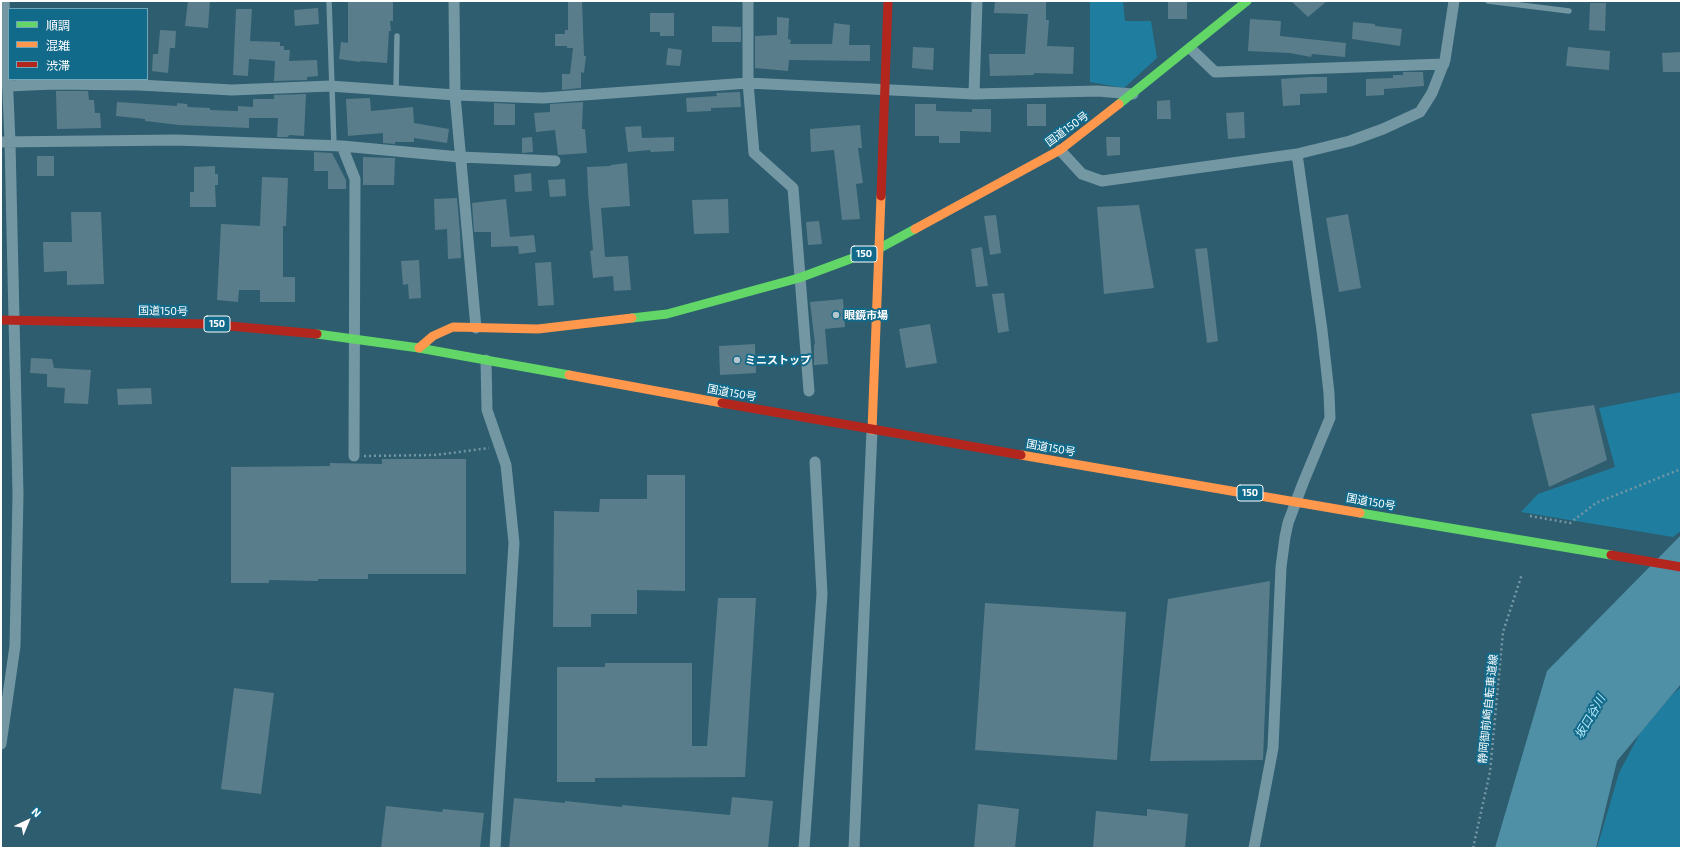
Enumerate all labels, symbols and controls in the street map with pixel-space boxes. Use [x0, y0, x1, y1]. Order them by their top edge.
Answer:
legend [8, 8, 148, 80]
text: 順調 [46, 18, 70, 32]
text: 混雑 [46, 38, 70, 52]
text: 渋滞 [46, 58, 70, 72]
street label: 国道150号 [1043, 109, 1091, 149]
road number: 150 [851, 246, 877, 262]
street label: 国道150号 [138, 304, 188, 318]
place label: 眼鏡市場 [844, 308, 888, 322]
marker: 眼鏡市場 [831, 310, 841, 320]
road number: 150 [204, 316, 230, 332]
place label: ミニストップ [745, 353, 811, 367]
marker: ミニストップ [732, 355, 742, 365]
street label: 国道150号 [706, 382, 758, 404]
street label: 国道150号 [1025, 437, 1077, 459]
road number: 150 [1237, 485, 1263, 501]
street label: 国道150号 [1345, 491, 1397, 513]
street label: 静岡御前崎自転車道線 [1476, 654, 1500, 764]
water label: 坂口谷川 [1572, 693, 1608, 741]
north arrow [8, 801, 48, 841]
text: N [29, 805, 44, 819]

